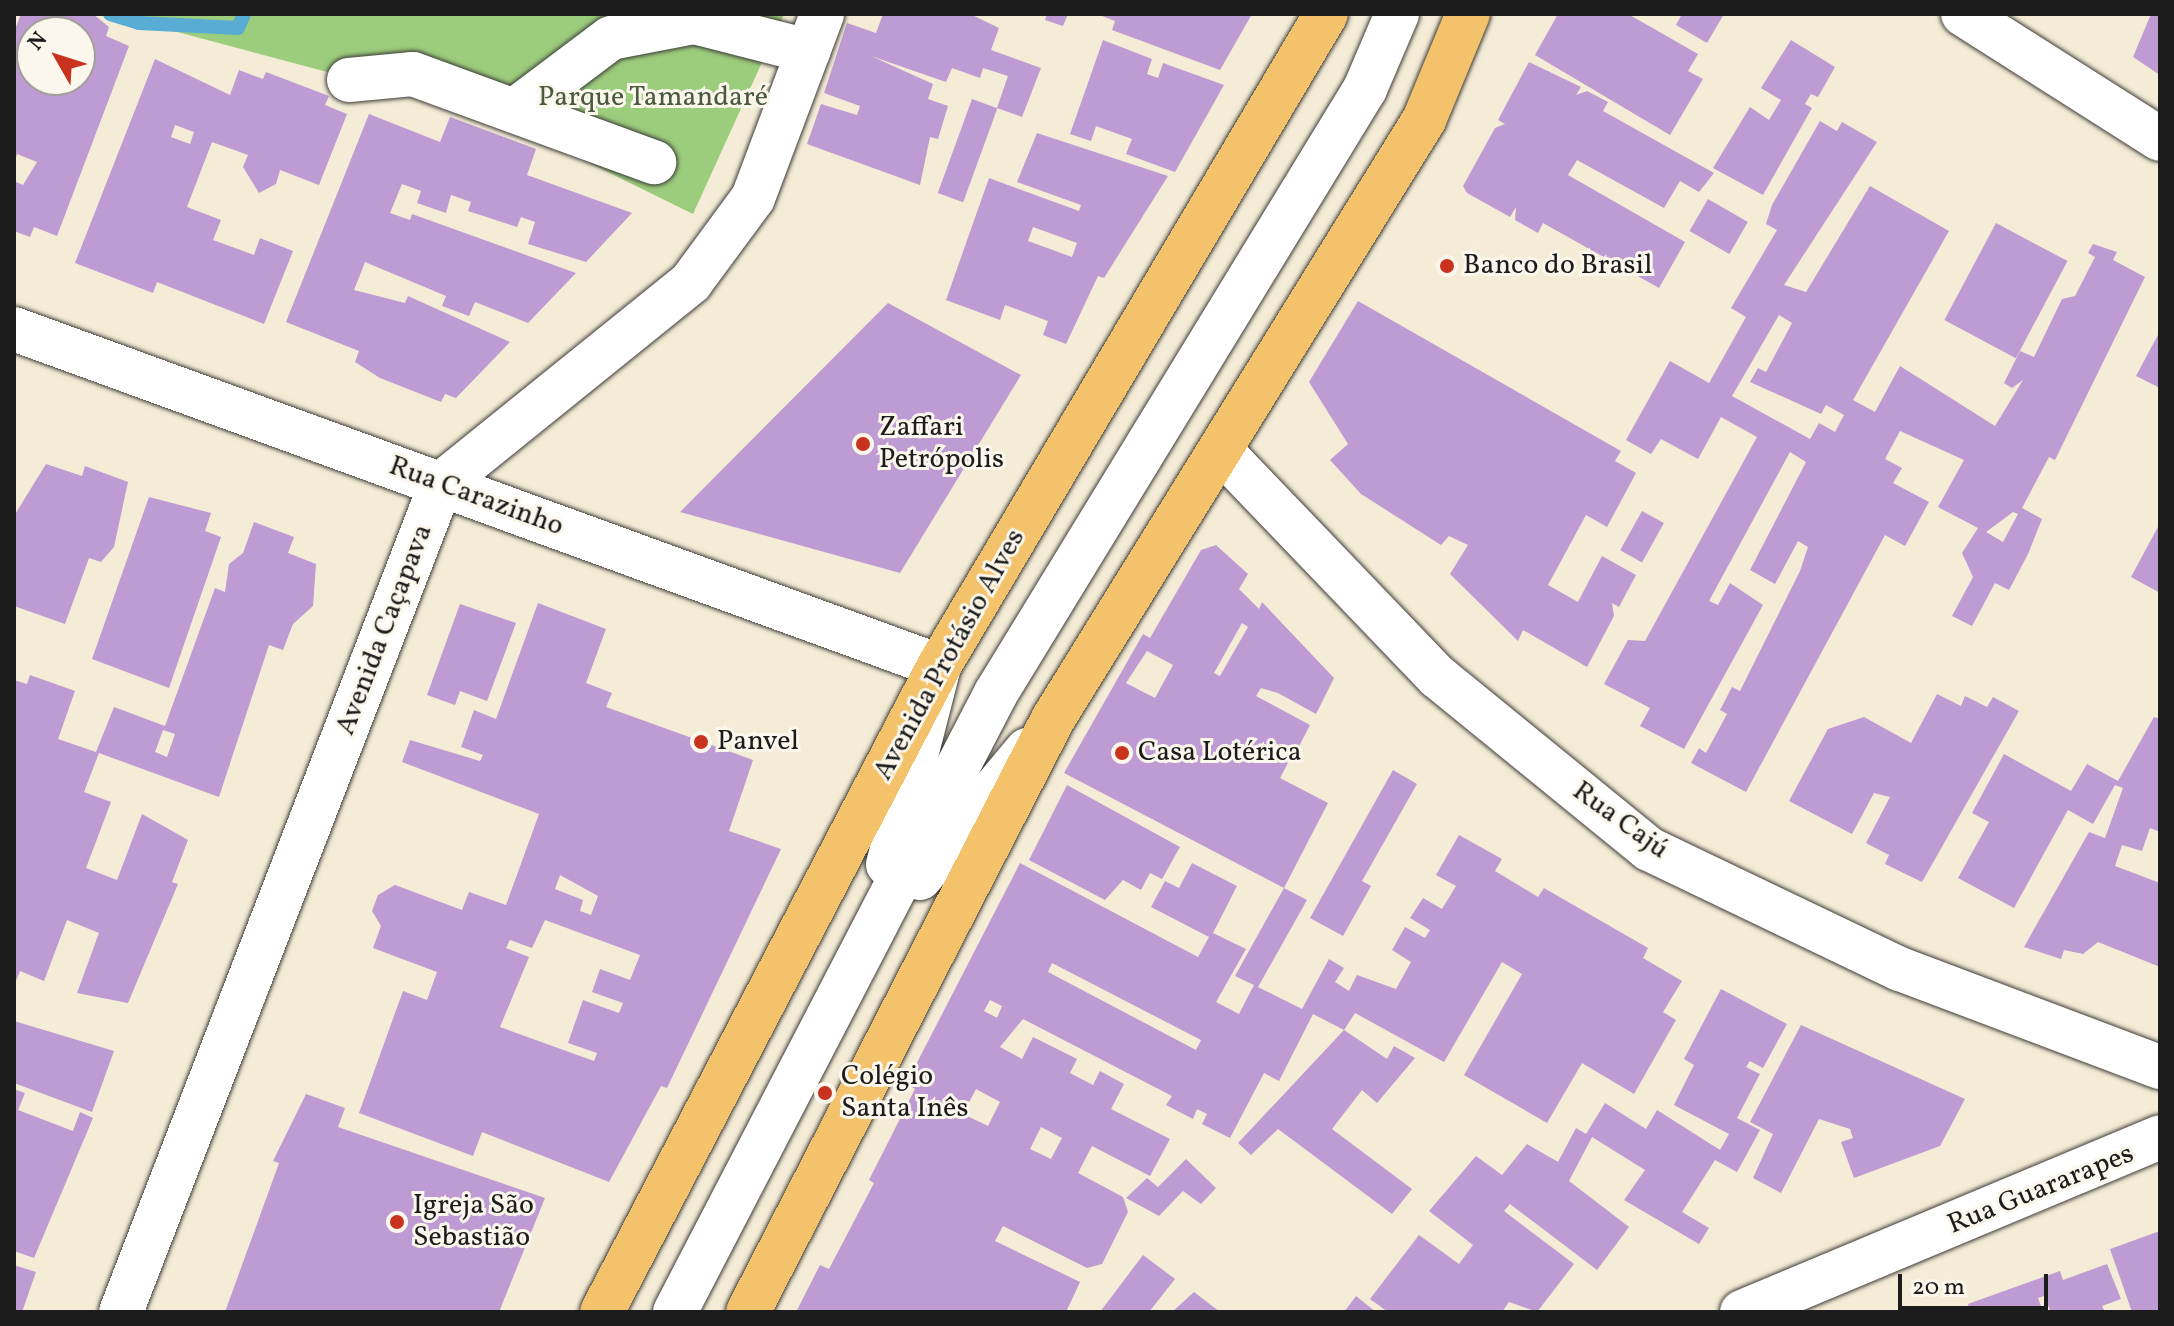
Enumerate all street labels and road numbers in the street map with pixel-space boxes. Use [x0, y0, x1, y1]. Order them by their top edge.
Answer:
street label: Rua Carazinho [384, 450, 568, 544]
street label: Avenida Caçapava [329, 520, 441, 740]
street label: Avenida Protásio Alves [867, 524, 1033, 786]
street label: Rua Cajú [1565, 775, 1675, 867]
street label: Rua Guararapes [1943, 1137, 2139, 1243]

